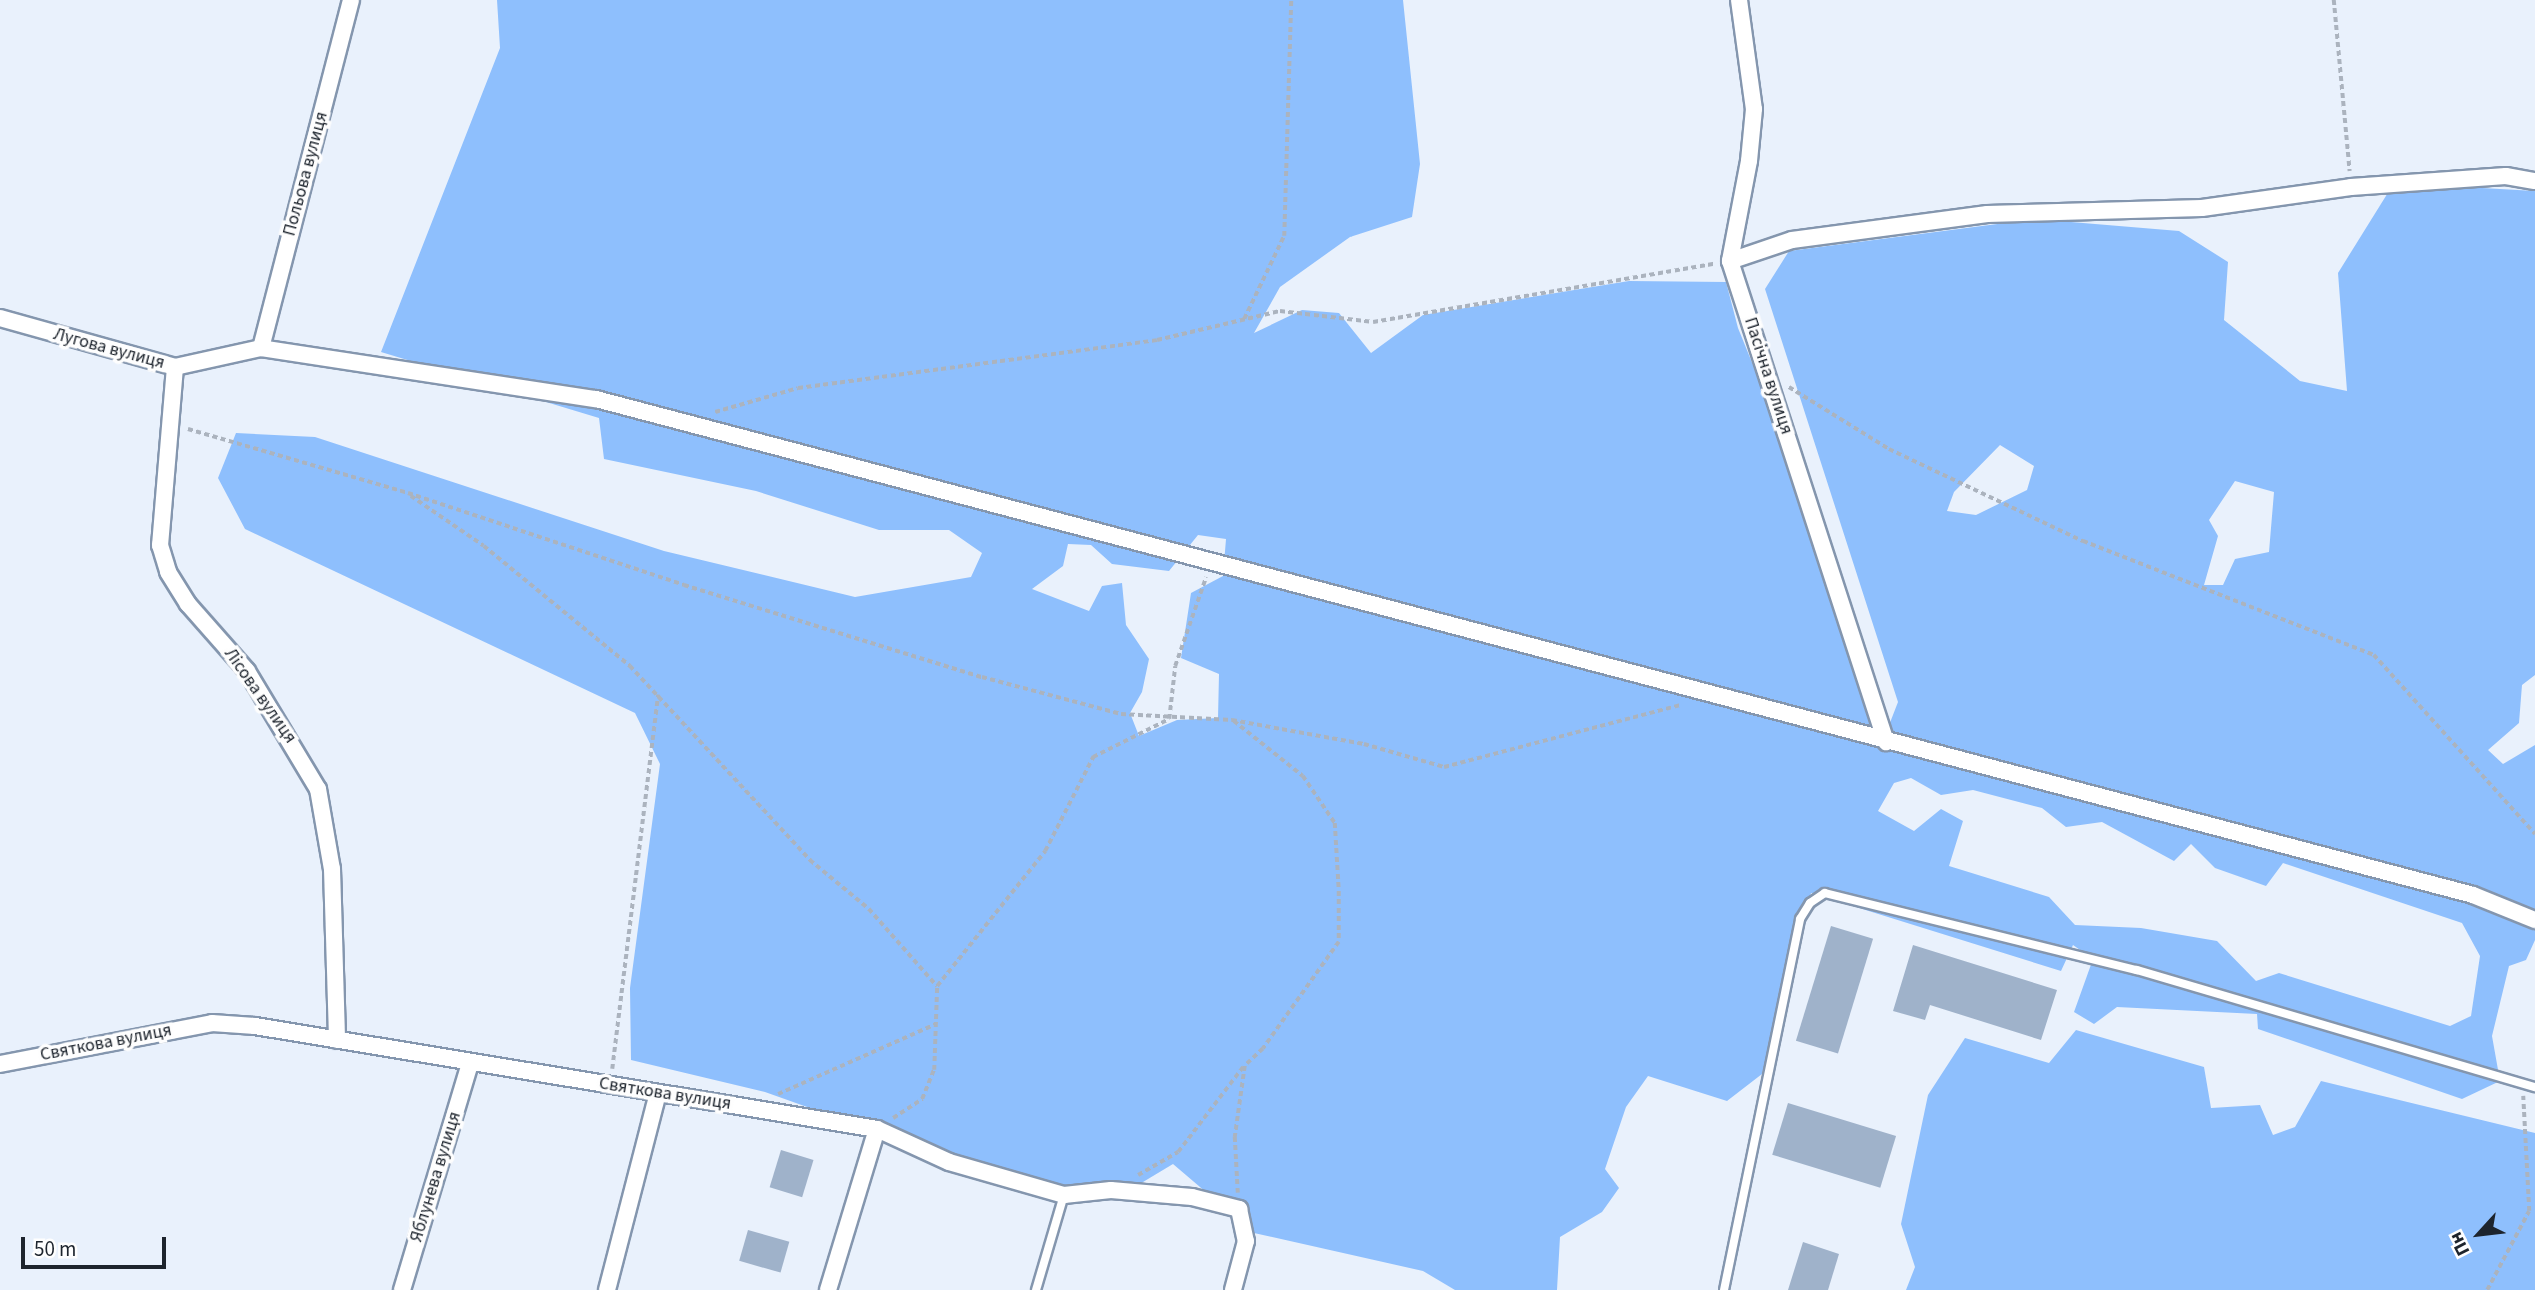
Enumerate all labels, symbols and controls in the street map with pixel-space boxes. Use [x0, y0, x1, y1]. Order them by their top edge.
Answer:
street label: Польова вулиця [279, 110, 333, 238]
street label: Пасічна вулиця [1739, 315, 1797, 437]
street label: Лугова вулиця [51, 324, 167, 374]
street label: Лісова вулиця [219, 644, 301, 748]
street label: Святкова вулиця [38, 1020, 174, 1066]
street label: Святкова вулиця [597, 1073, 733, 1115]
street label: Яблунева вулиця [406, 1109, 466, 1245]
north arrow [2444, 1199, 2514, 1269]
scale bar [24, 1224, 170, 1268]
text: Пн [2442, 1227, 2477, 1260]
text: 50 m [34, 1234, 76, 1264]

